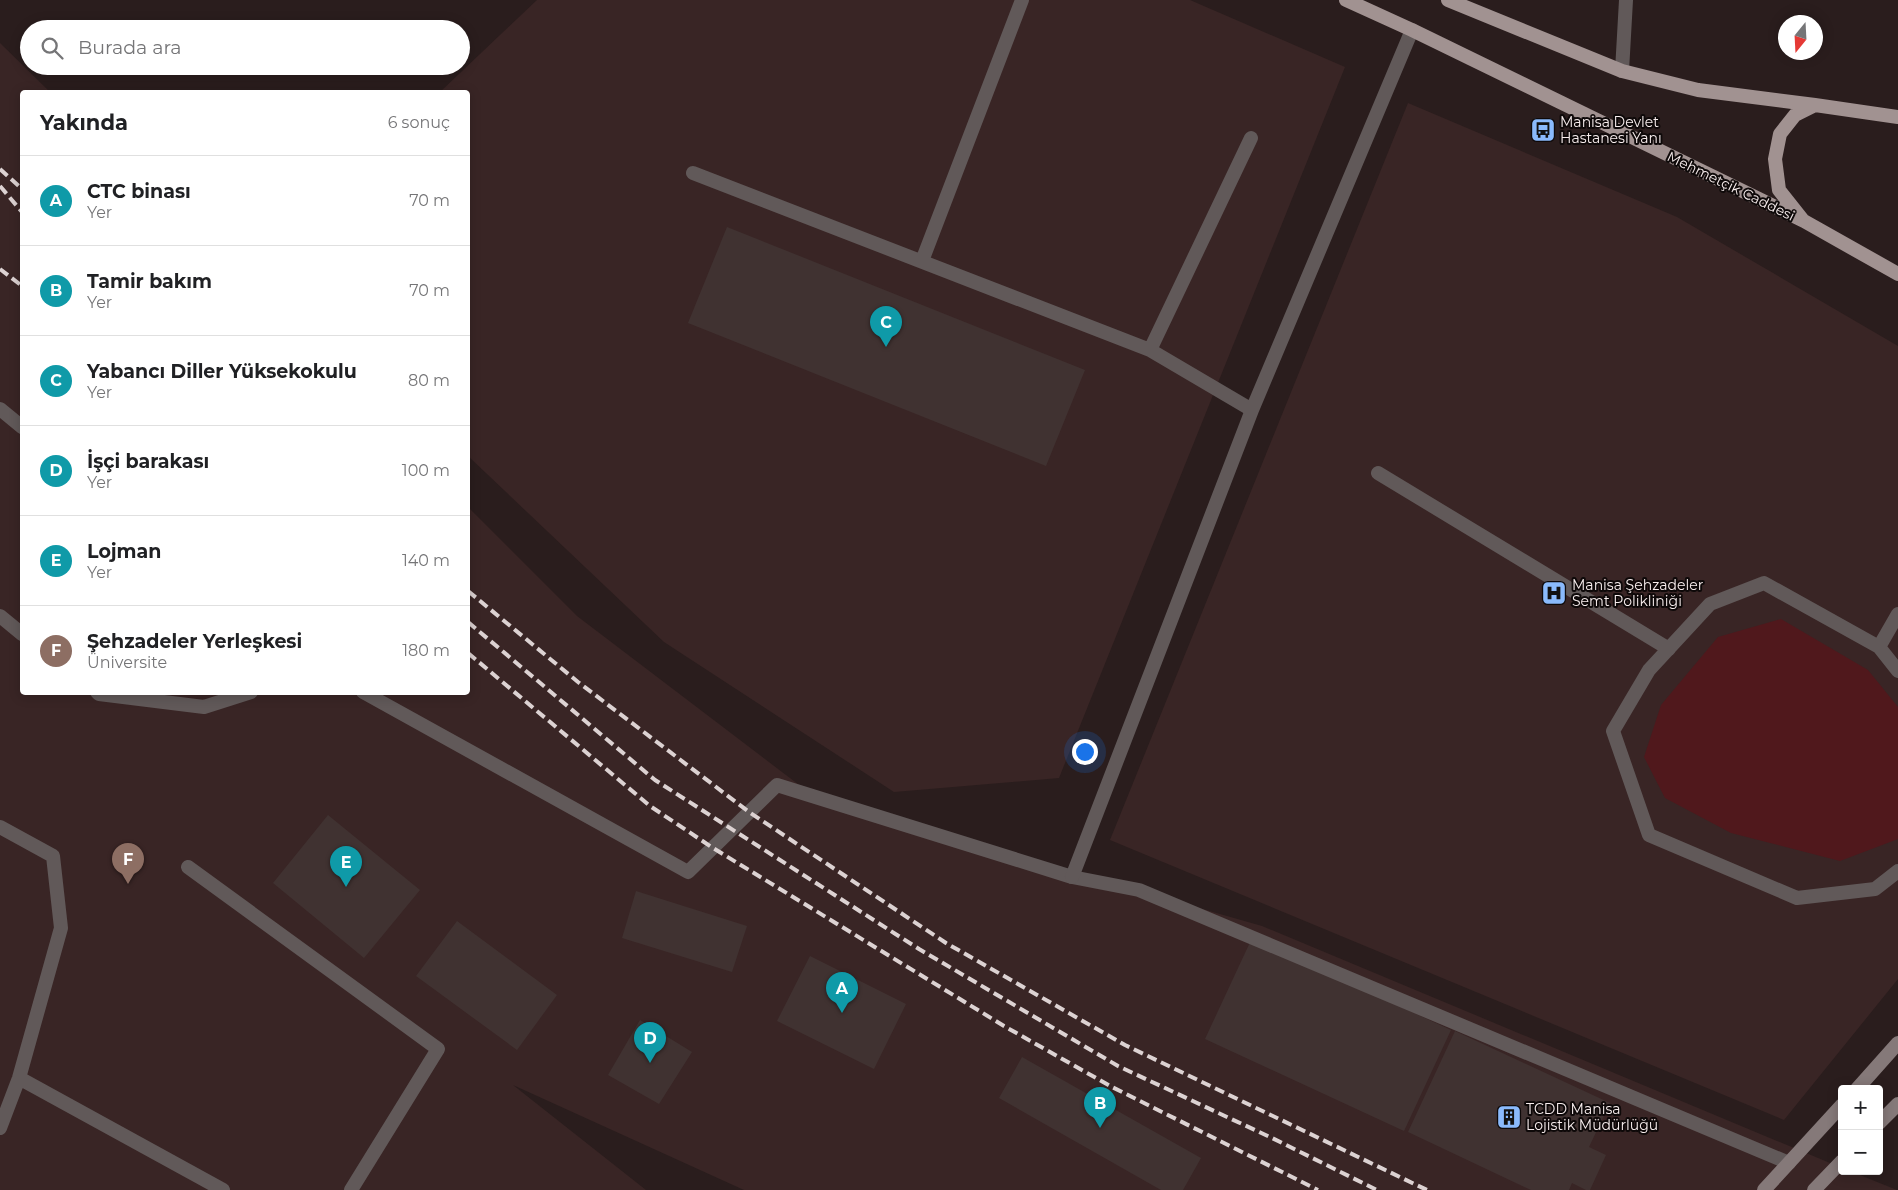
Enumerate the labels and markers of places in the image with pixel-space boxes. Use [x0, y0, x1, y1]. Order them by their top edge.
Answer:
place label: Manisa Devlet Hastanesi Yanı [1560, 113, 1662, 147]
bus stop icon: Manisa Devlet Hastanesi Yanı [1530, 117, 1556, 143]
pin: C [870, 306, 902, 347]
place label: Manisa Şehzadeler Semt Polikliniği [1572, 576, 1704, 610]
hospital icon: Manisa Şehzadeler Semt Polikliniği [1541, 580, 1567, 606]
pin: F [112, 843, 144, 884]
pin: E [330, 846, 362, 887]
pin: A [826, 972, 858, 1013]
pin: D [634, 1022, 666, 1063]
pin: B [1084, 1087, 1116, 1128]
place label: TCDD Manisa Lojistik Müdürlüğü [1526, 1100, 1658, 1134]
building icon: TCDD Manisa Lojistik Müdürlüğü [1496, 1104, 1522, 1130]

